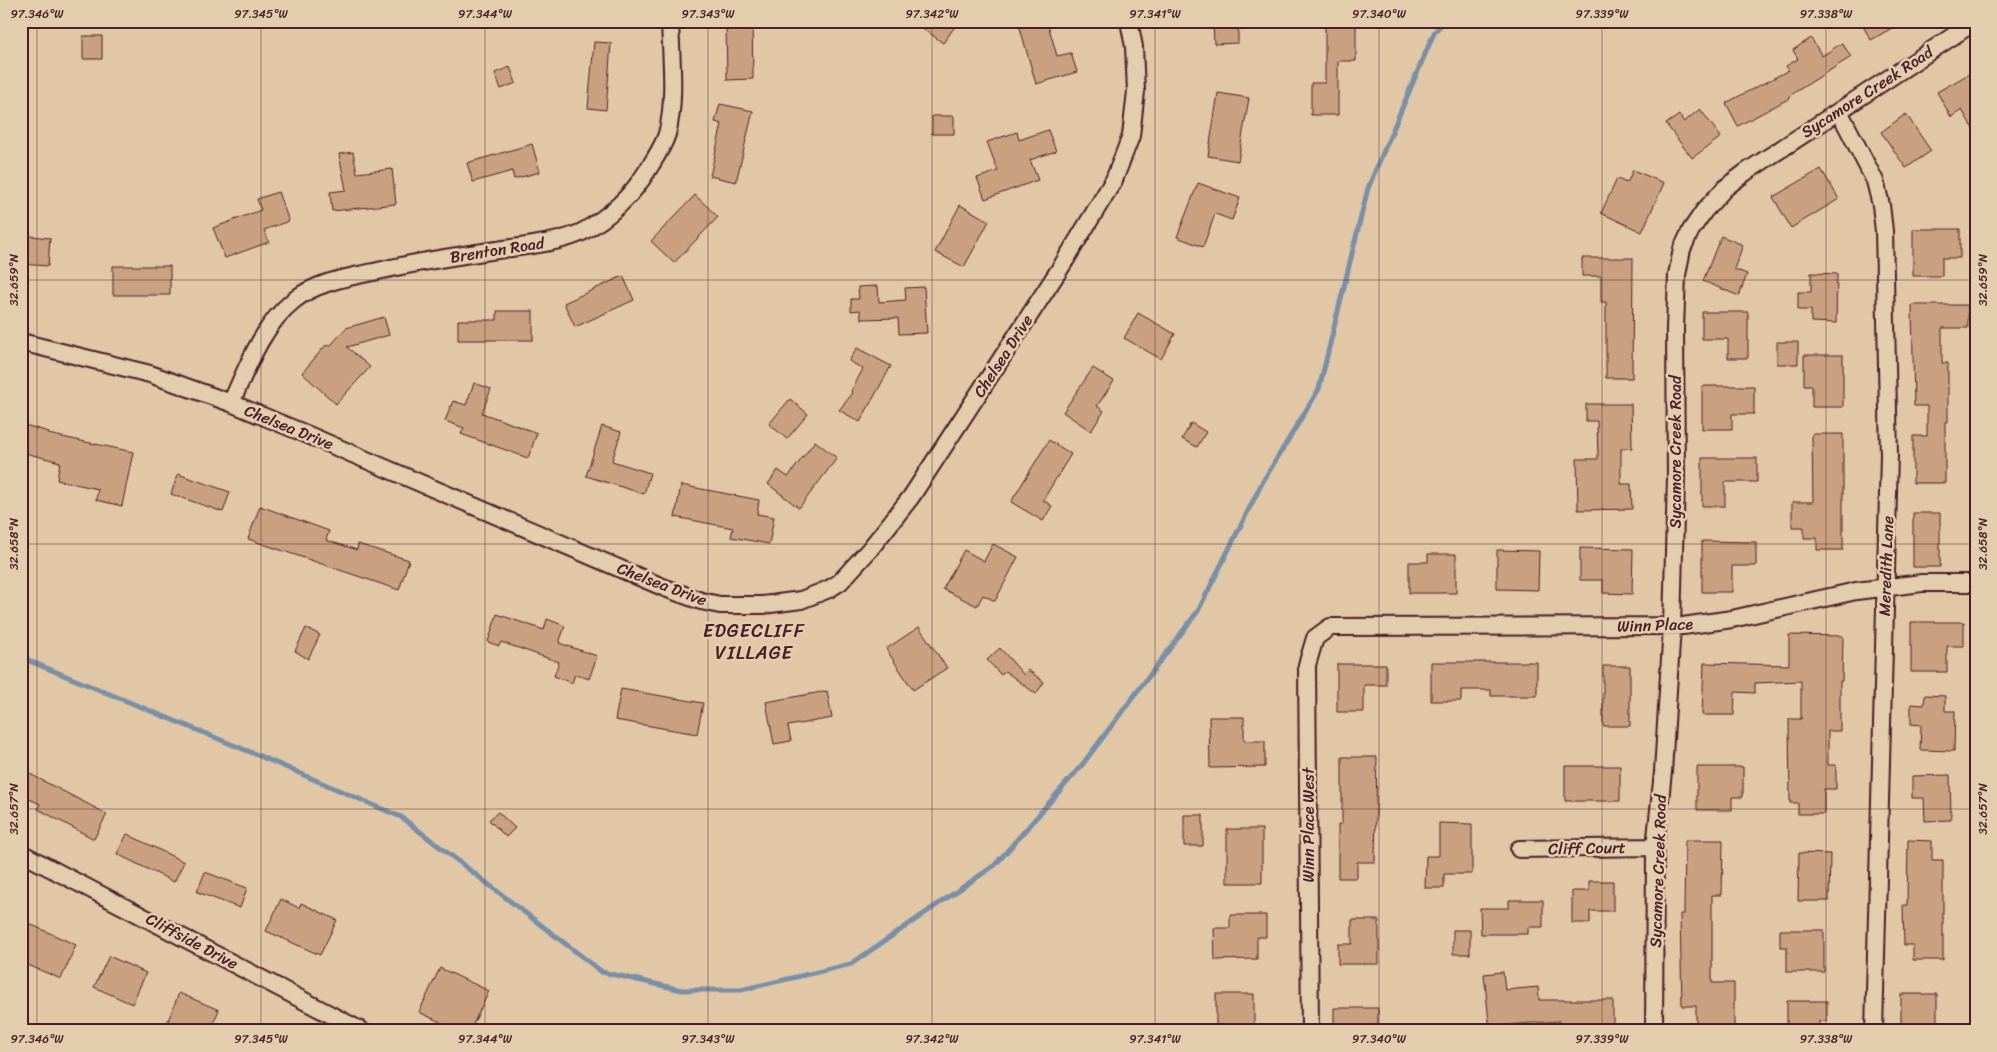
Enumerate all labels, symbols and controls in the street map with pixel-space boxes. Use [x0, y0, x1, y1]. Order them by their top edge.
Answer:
text: 97.346°W [10, 3, 64, 25]
text: 97.345°W [234, 3, 289, 25]
text: 97.344°W [458, 3, 513, 25]
text: 97.343°W [682, 3, 735, 25]
text: 97.342°W [905, 3, 959, 25]
text: 97.341°W [1129, 3, 1181, 25]
text: 97.340°W [1352, 3, 1407, 25]
text: 97.339°W [1576, 3, 1629, 25]
text: 97.338°W [1800, 3, 1853, 25]
street label: Sycamore Creek Road [1795, 37, 1940, 146]
street label: Brenton Road [448, 228, 548, 272]
text: 32.659°N [3, 253, 25, 306]
text: 32.659°N [1972, 253, 1994, 306]
street label: Chelsea Drive [965, 309, 1041, 403]
street label: Sycamore Creek Road [1661, 374, 1690, 528]
street label: Chelsea Drive [240, 396, 338, 458]
street label: Meredith Lane [1870, 515, 1902, 617]
text: 32.658°N [3, 517, 25, 570]
text: 32.658°N [1972, 517, 1994, 570]
street label: Chelsea Drive [613, 554, 711, 614]
street label: Winn Place [1617, 609, 1694, 641]
district label: EDGECLIFF VILLAGE [703, 614, 805, 669]
street label: Winn Place West [1294, 767, 1323, 882]
text: 32.657°N [3, 783, 25, 835]
text: 32.657°N [1972, 783, 1994, 835]
street label: Sycamore Creek Road [1641, 792, 1675, 948]
street label: Cliff Court [1548, 833, 1626, 863]
street label: Cliffside Drive [140, 904, 244, 978]
text: 97.346°W [10, 1028, 64, 1050]
text: 97.345°W [234, 1028, 289, 1050]
text: 97.344°W [458, 1028, 513, 1050]
text: 97.343°W [682, 1028, 735, 1050]
text: 97.342°W [905, 1028, 959, 1050]
text: 97.341°W [1129, 1028, 1181, 1050]
text: 97.340°W [1352, 1028, 1407, 1050]
text: 97.339°W [1576, 1028, 1629, 1050]
text: 97.338°W [1800, 1028, 1853, 1050]

